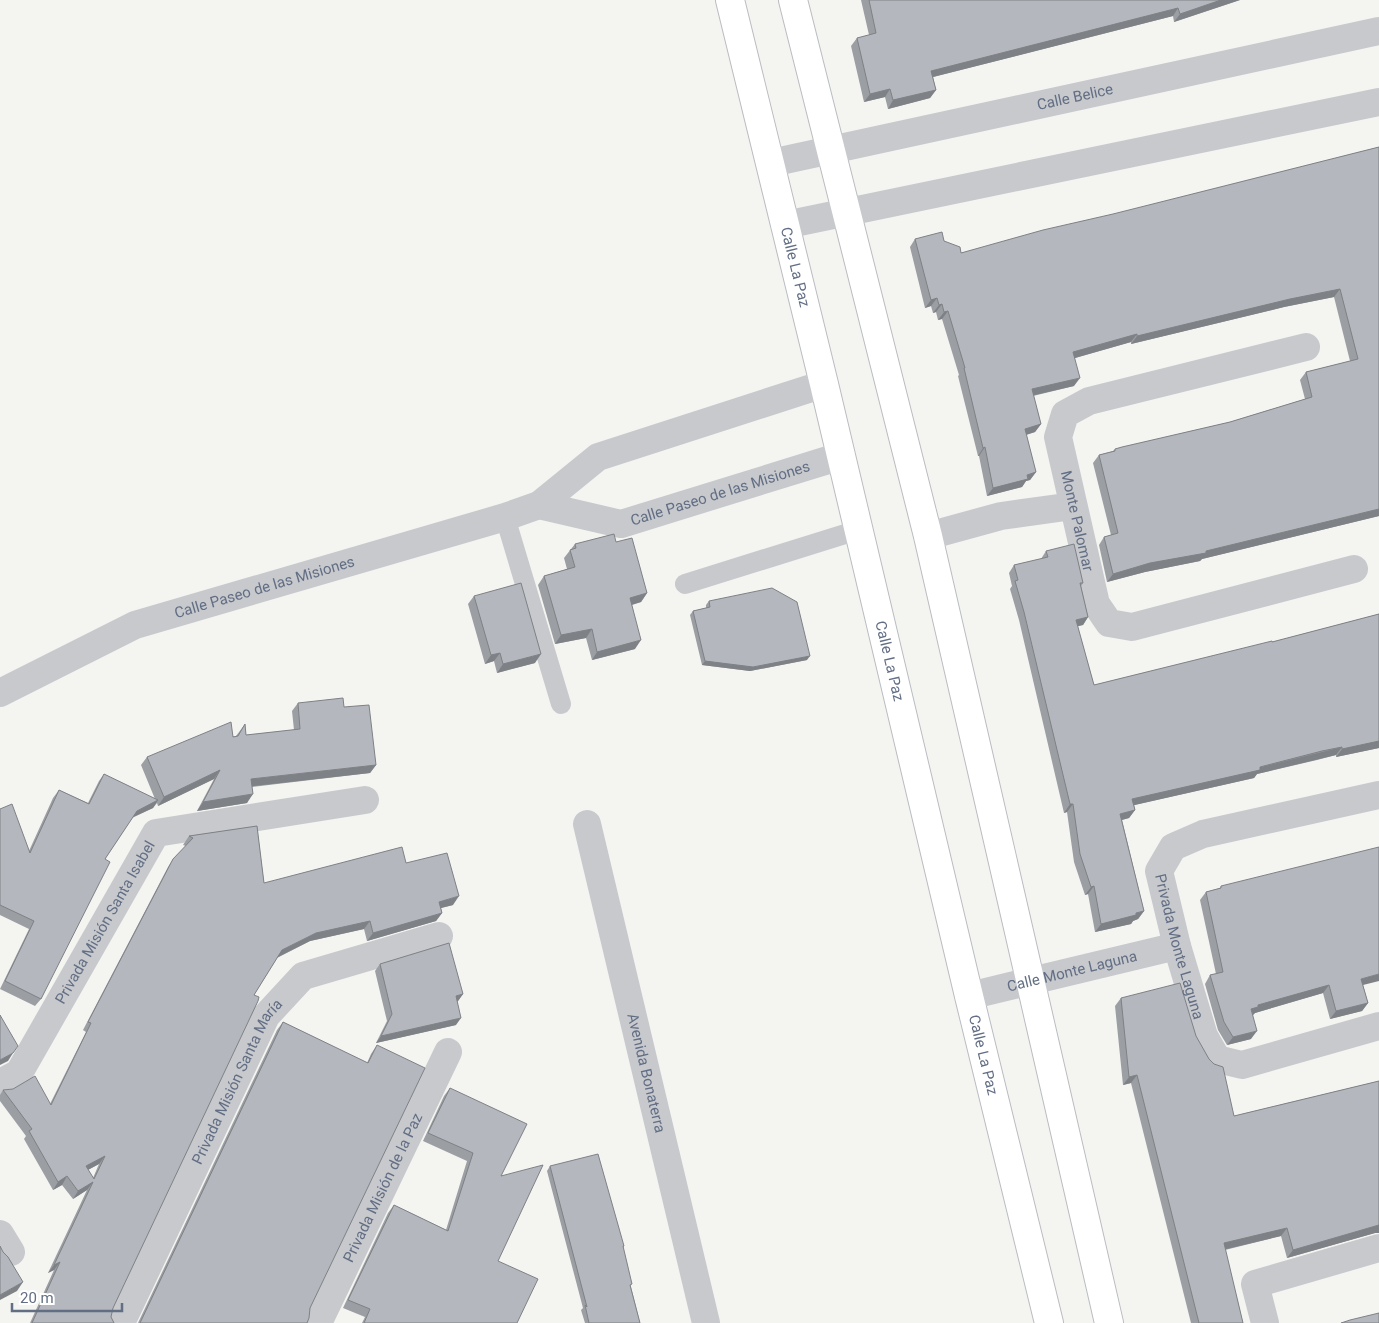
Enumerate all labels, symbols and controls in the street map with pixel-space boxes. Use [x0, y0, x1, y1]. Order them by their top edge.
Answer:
street label: Calle Belice [1035, 80, 1115, 114]
street label: Calle La Paz [777, 225, 814, 309]
street label: Calle Paseo de las Misiones [628, 457, 812, 530]
street label: Monte Palomar [1057, 469, 1097, 573]
street label: Calle Paseo de las Misiones [172, 552, 357, 622]
street label: Calle La Paz [871, 619, 908, 703]
street label: Privada Misión Santa Isabel [51, 838, 159, 1007]
street label: Privada Monte Laguna [1151, 872, 1207, 1021]
street label: Calle Monte Laguna [1005, 947, 1139, 996]
street label: Privada Misión Santa María [188, 995, 286, 1167]
street label: Avenida Bonaterra [623, 1011, 669, 1135]
street label: Calle La Paz [965, 1013, 1002, 1097]
street label: Privada Misión de la Paz [339, 1110, 426, 1265]
scale bar [12, 1280, 122, 1312]
text: 20 m [20, 1289, 54, 1307]

